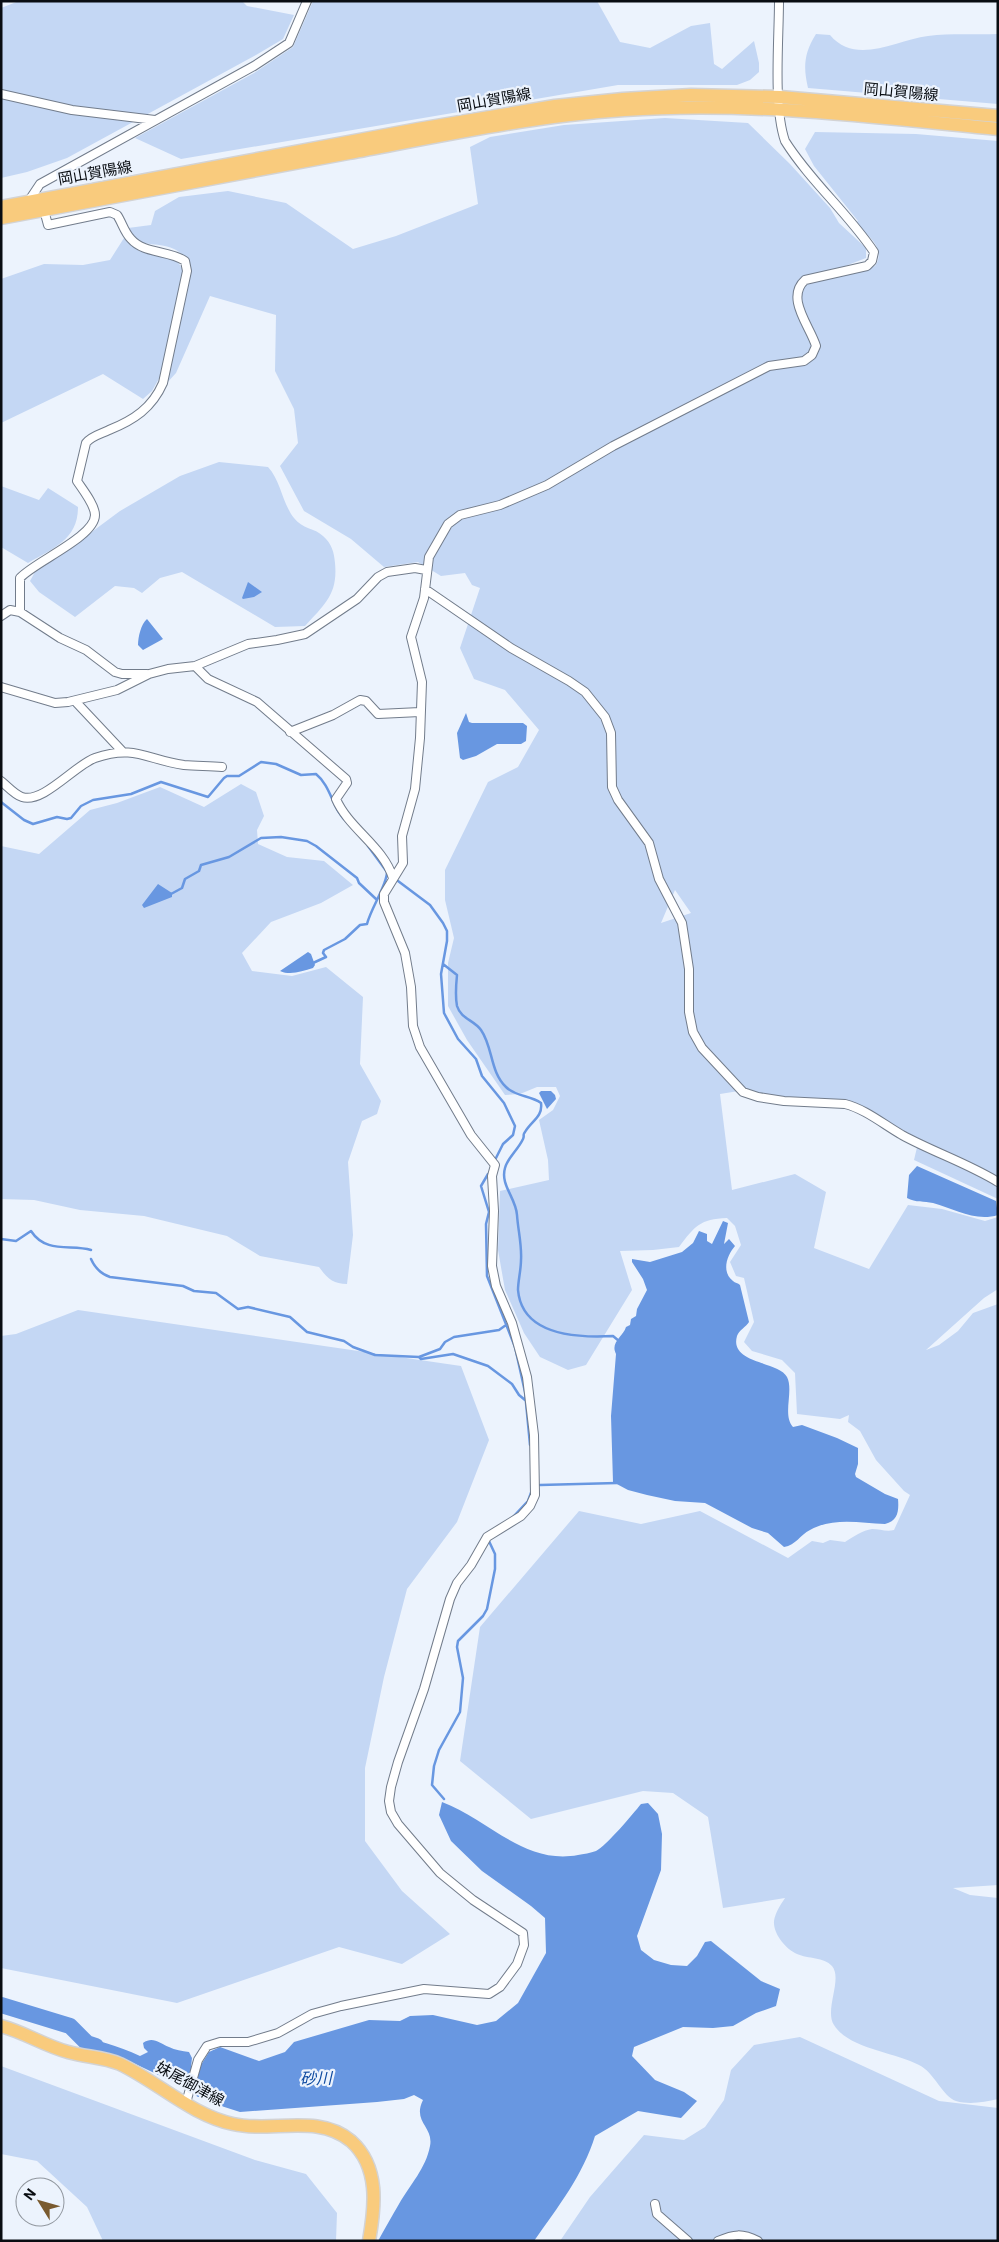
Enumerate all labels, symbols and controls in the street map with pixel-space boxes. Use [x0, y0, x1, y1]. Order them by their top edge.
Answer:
street label: 岡山賀陽線 [863, 80, 939, 104]
street label: 岡山賀陽線 [455, 85, 533, 115]
street label: 岡山賀陽線 [56, 158, 134, 188]
street label: 妹尾御津線 [153, 2058, 227, 2110]
water label: 砂川 [300, 2069, 334, 2088]
north arrow [15, 2177, 65, 2227]
text: N [20, 2185, 39, 2203]

